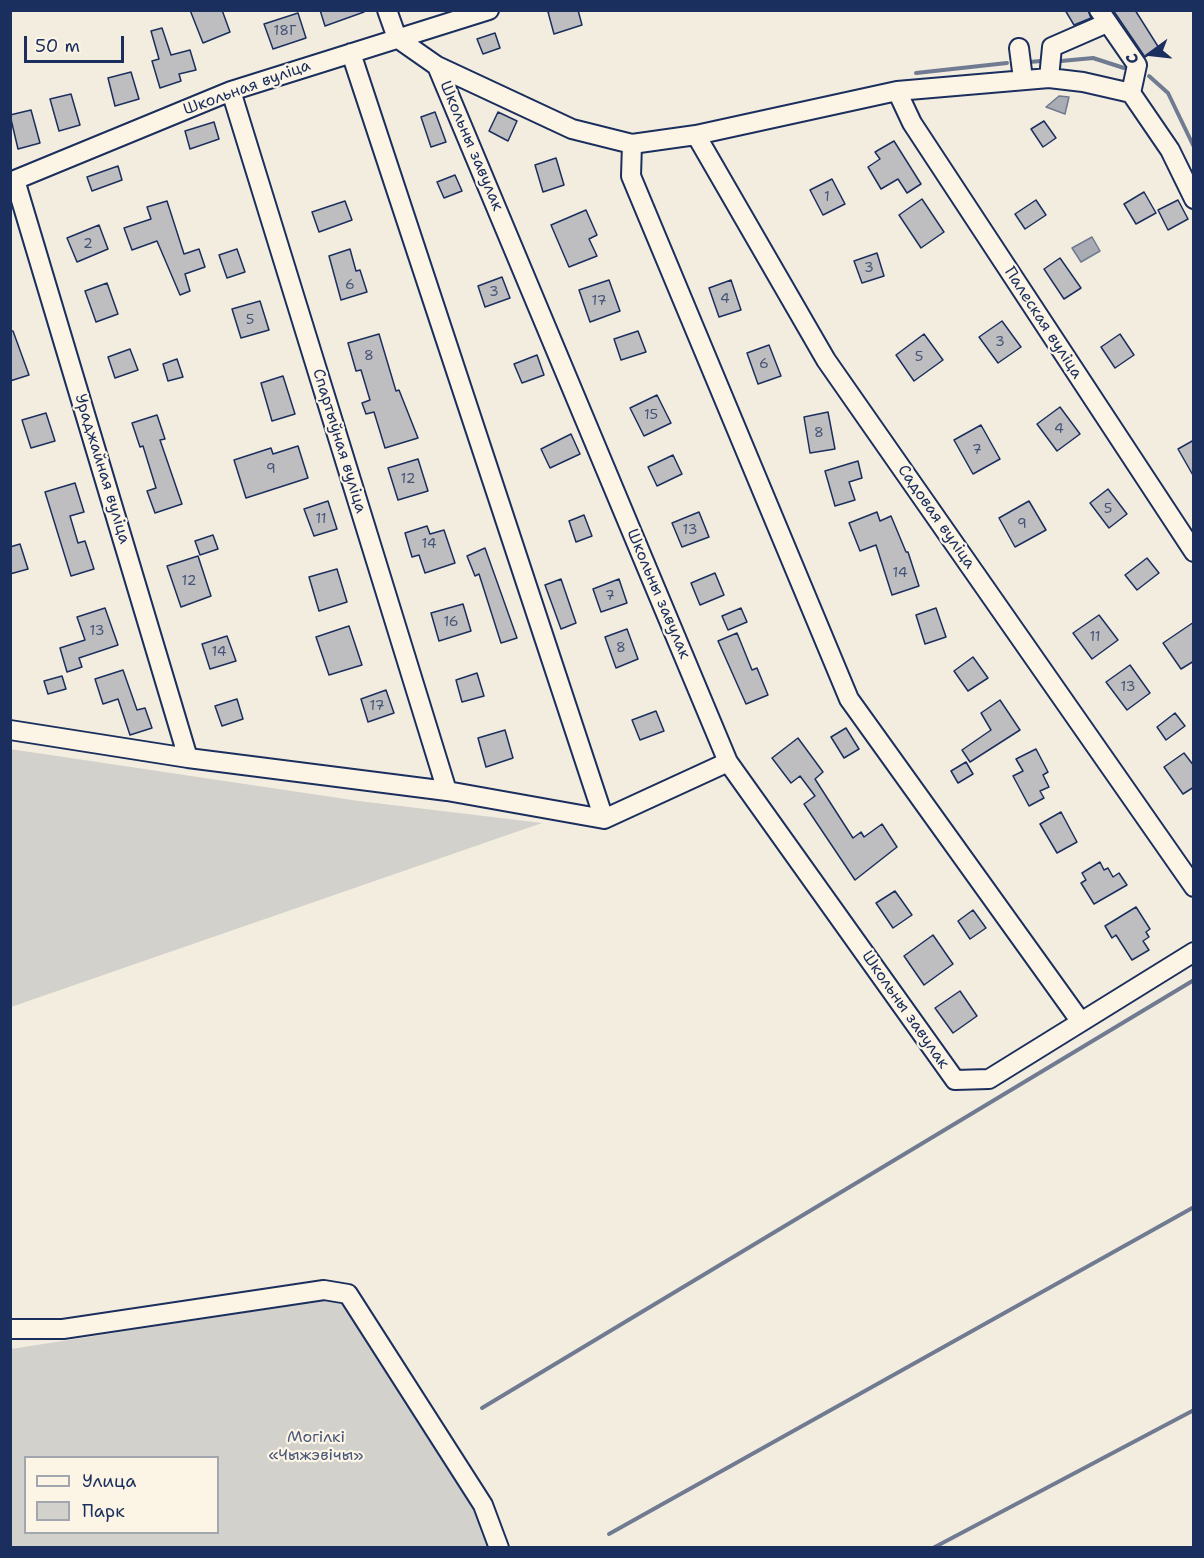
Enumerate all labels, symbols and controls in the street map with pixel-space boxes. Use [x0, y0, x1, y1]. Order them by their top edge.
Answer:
house number: 18Г [274, 23, 296, 39]
scale bar [27, 24, 128, 62]
north arrow [1120, 24, 1180, 84]
text: 50 m [35, 34, 80, 58]
text: С [1121, 51, 1144, 66]
street label: Школьная вуліца [181, 56, 313, 120]
street label: Школьны завулак [435, 78, 507, 214]
house number: 1 [824, 189, 830, 205]
house number: 2 [83, 236, 93, 252]
house number: 3 [864, 260, 874, 276]
street label: Палеская вуліца [1000, 264, 1086, 382]
house number: 6 [345, 277, 355, 293]
house number: 3 [489, 284, 499, 300]
house number: 4 [720, 291, 730, 307]
house number: 17 [592, 293, 606, 309]
house number: 5 [246, 312, 254, 328]
house number: 3 [995, 334, 1005, 350]
house number: 8 [364, 348, 374, 364]
house number: 5 [915, 349, 923, 365]
house number: 6 [759, 356, 769, 372]
street label: Спартыўная вуліца [308, 366, 370, 516]
street label: Ураджайная вуліца [70, 392, 134, 546]
house number: 15 [644, 407, 658, 423]
house number: 4 [1054, 421, 1064, 437]
house number: 8 [814, 425, 824, 441]
house number: 7 [972, 442, 982, 458]
house number: 9 [266, 461, 276, 477]
street label: Садовая вуліца [893, 461, 979, 573]
house number: 12 [401, 471, 415, 487]
house number: 5 [1104, 501, 1112, 517]
house number: 11 [315, 511, 327, 527]
house number: 9 [1017, 516, 1027, 532]
house number: 13 [683, 522, 697, 538]
street label: Школьны завулак [622, 526, 694, 662]
house number: 14 [421, 536, 437, 552]
house number: 14 [892, 565, 908, 581]
house number: 12 [182, 573, 196, 589]
house number: 7 [605, 588, 615, 604]
house number: 16 [443, 614, 459, 630]
house number: 13 [90, 623, 104, 639]
house number: 11 [1089, 629, 1101, 645]
house number: 8 [616, 640, 626, 656]
house number: 14 [211, 644, 227, 660]
house number: 13 [1121, 679, 1135, 695]
house number: 17 [370, 698, 384, 714]
street label: Школьны завулак [857, 947, 953, 1073]
park label: Могілкі «Чыжэвічы» [269, 1428, 363, 1466]
legend [24, 1456, 219, 1534]
text: Улица [82, 1469, 136, 1493]
text: Парк [82, 1499, 125, 1523]

